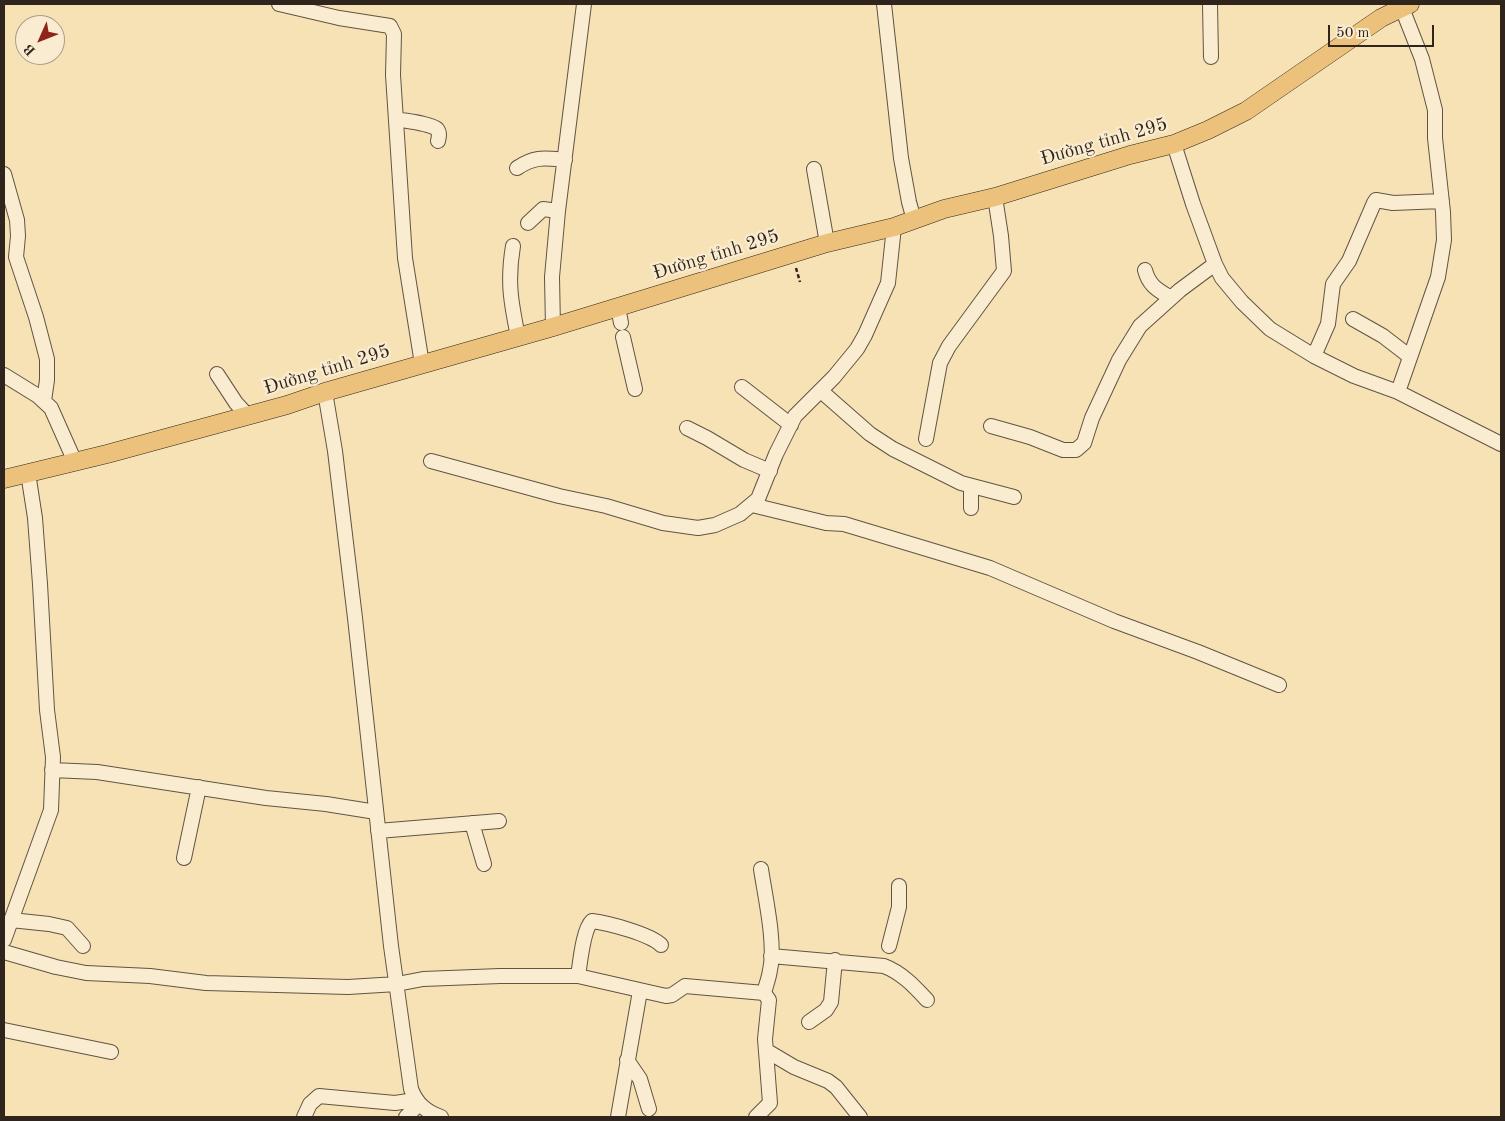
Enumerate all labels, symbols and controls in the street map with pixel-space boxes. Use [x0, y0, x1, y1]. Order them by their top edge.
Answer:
north arrow [15, 15, 65, 65]
scale bar [1330, 15, 1436, 47]
text: 50 m [1336, 26, 1370, 41]
text: B [21, 41, 38, 58]
street label: Đường tỉnh 295 [1038, 113, 1170, 171]
street label: Đường tỉnh 295 [650, 225, 782, 285]
street label: Đường tỉnh 295 [261, 340, 393, 400]

